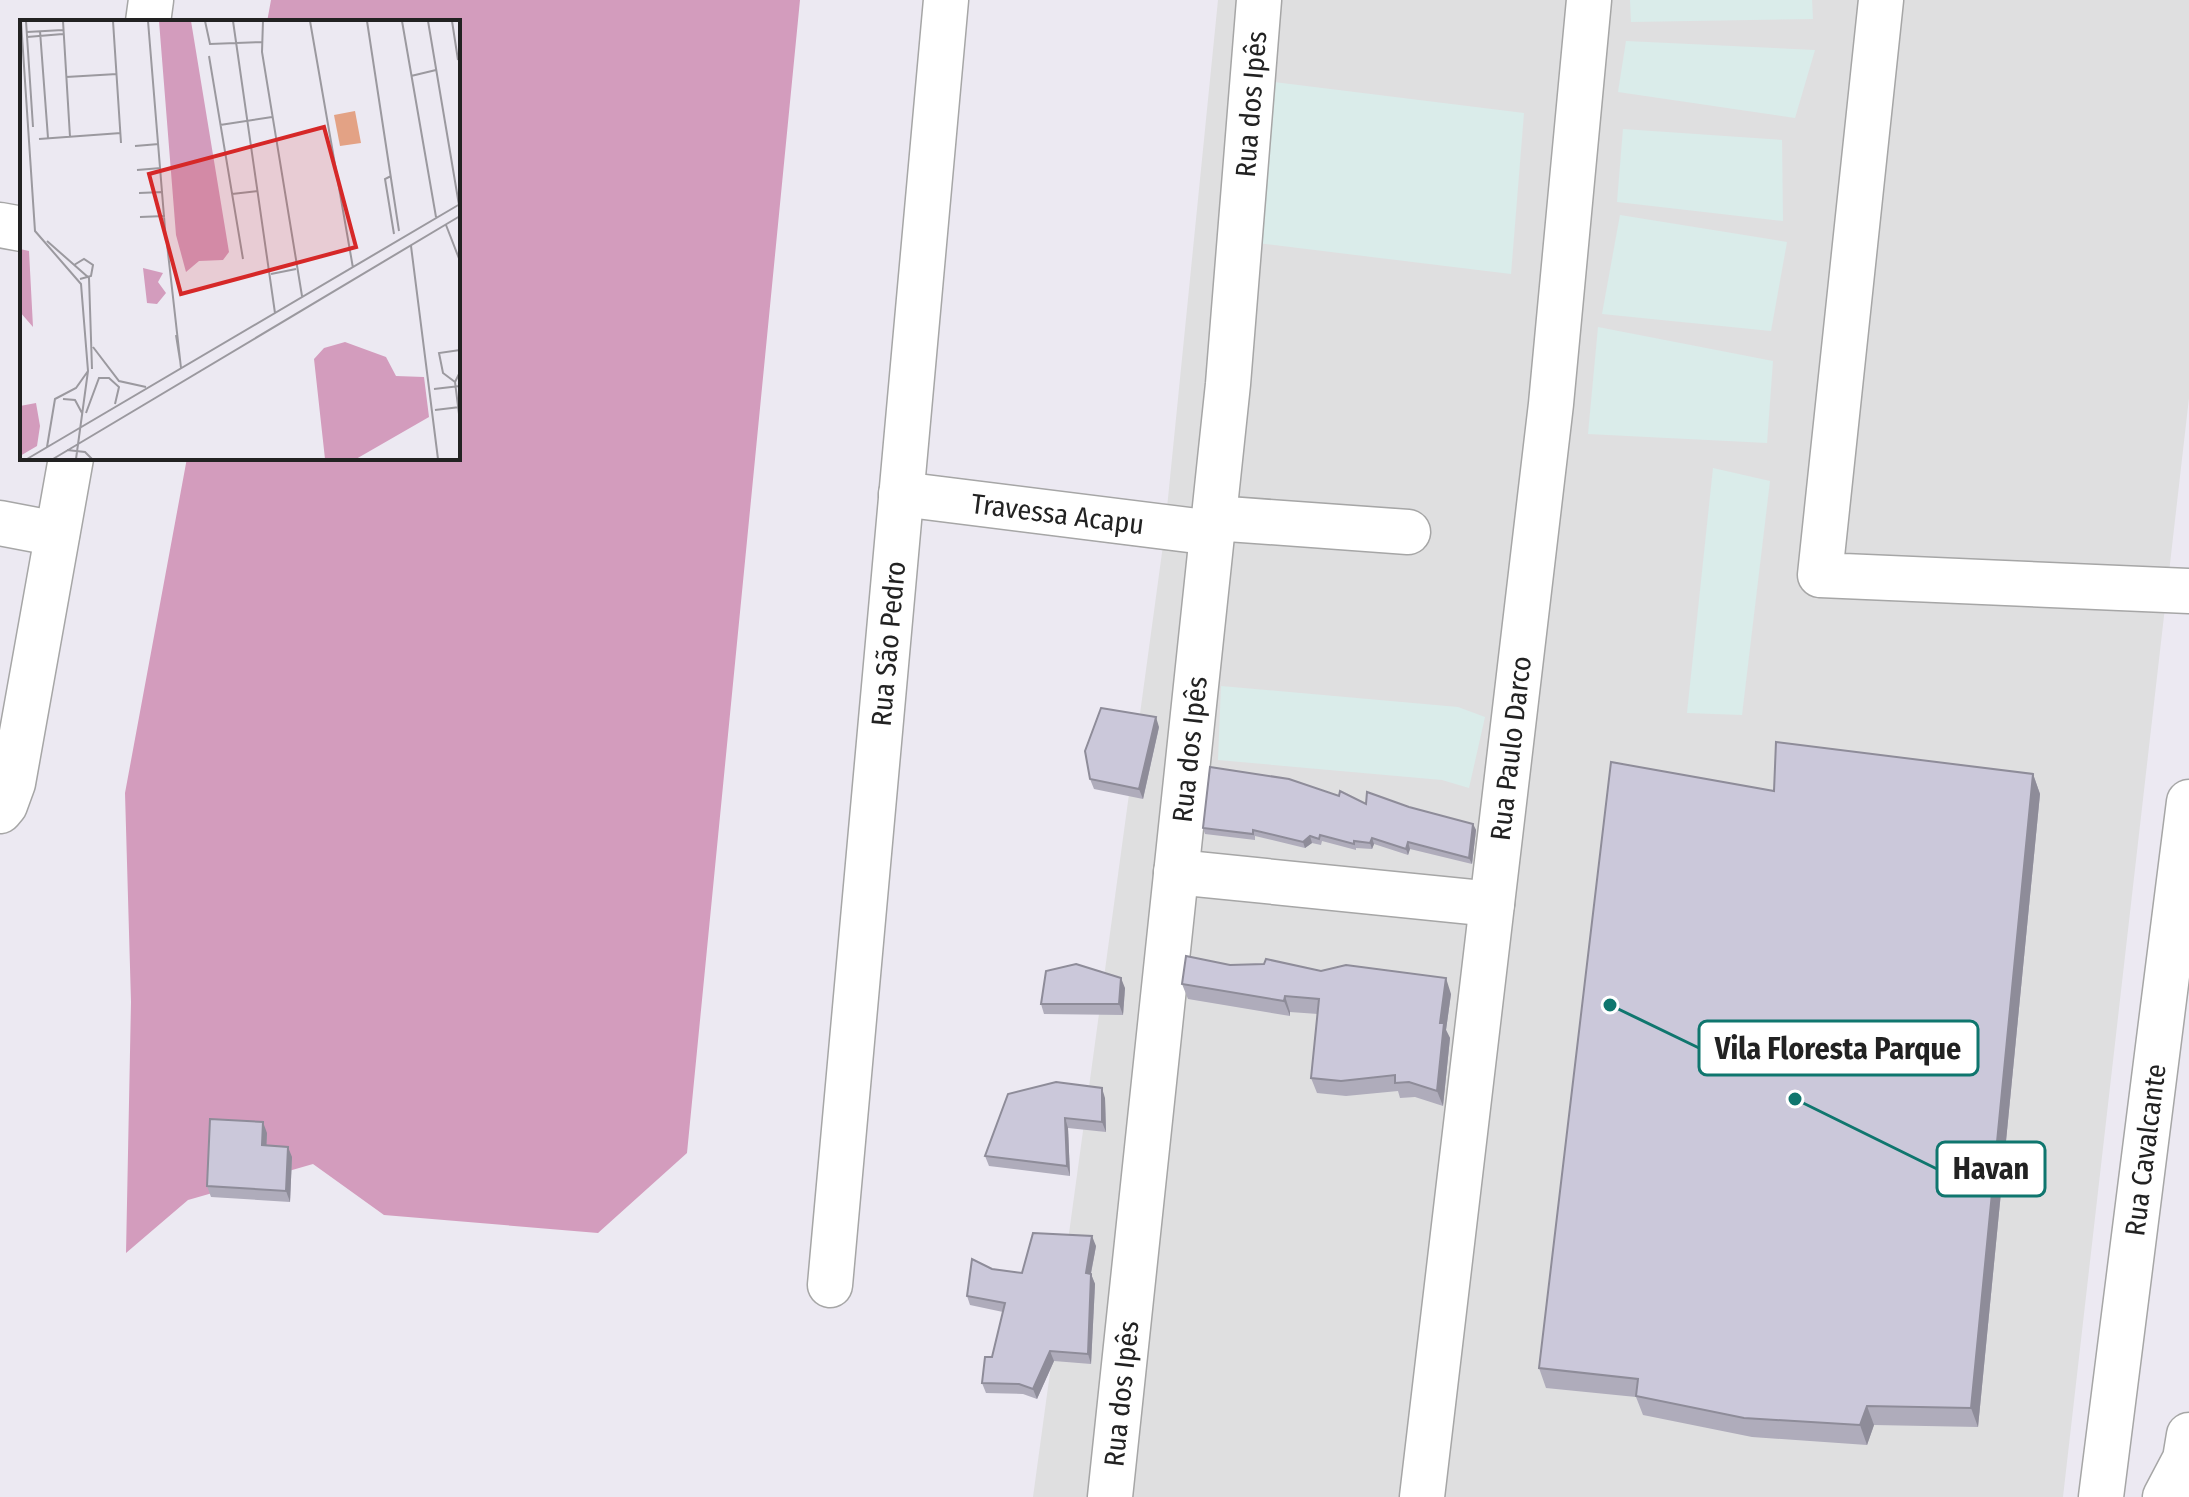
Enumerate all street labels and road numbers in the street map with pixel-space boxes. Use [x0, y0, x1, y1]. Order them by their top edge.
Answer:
street label: Rua dos Ipês [1228, 30, 1273, 179]
street label: Travessa Acapu [969, 486, 1146, 541]
street label: Rua São Pedro [864, 560, 912, 728]
street label: Rua Paulo Darco [1483, 654, 1538, 842]
street label: Rua dos Ipês [1165, 675, 1213, 824]
street label: Rua Cavalcante [2118, 1062, 2172, 1238]
street label: Rua dos Ipês [1097, 1319, 1145, 1468]

